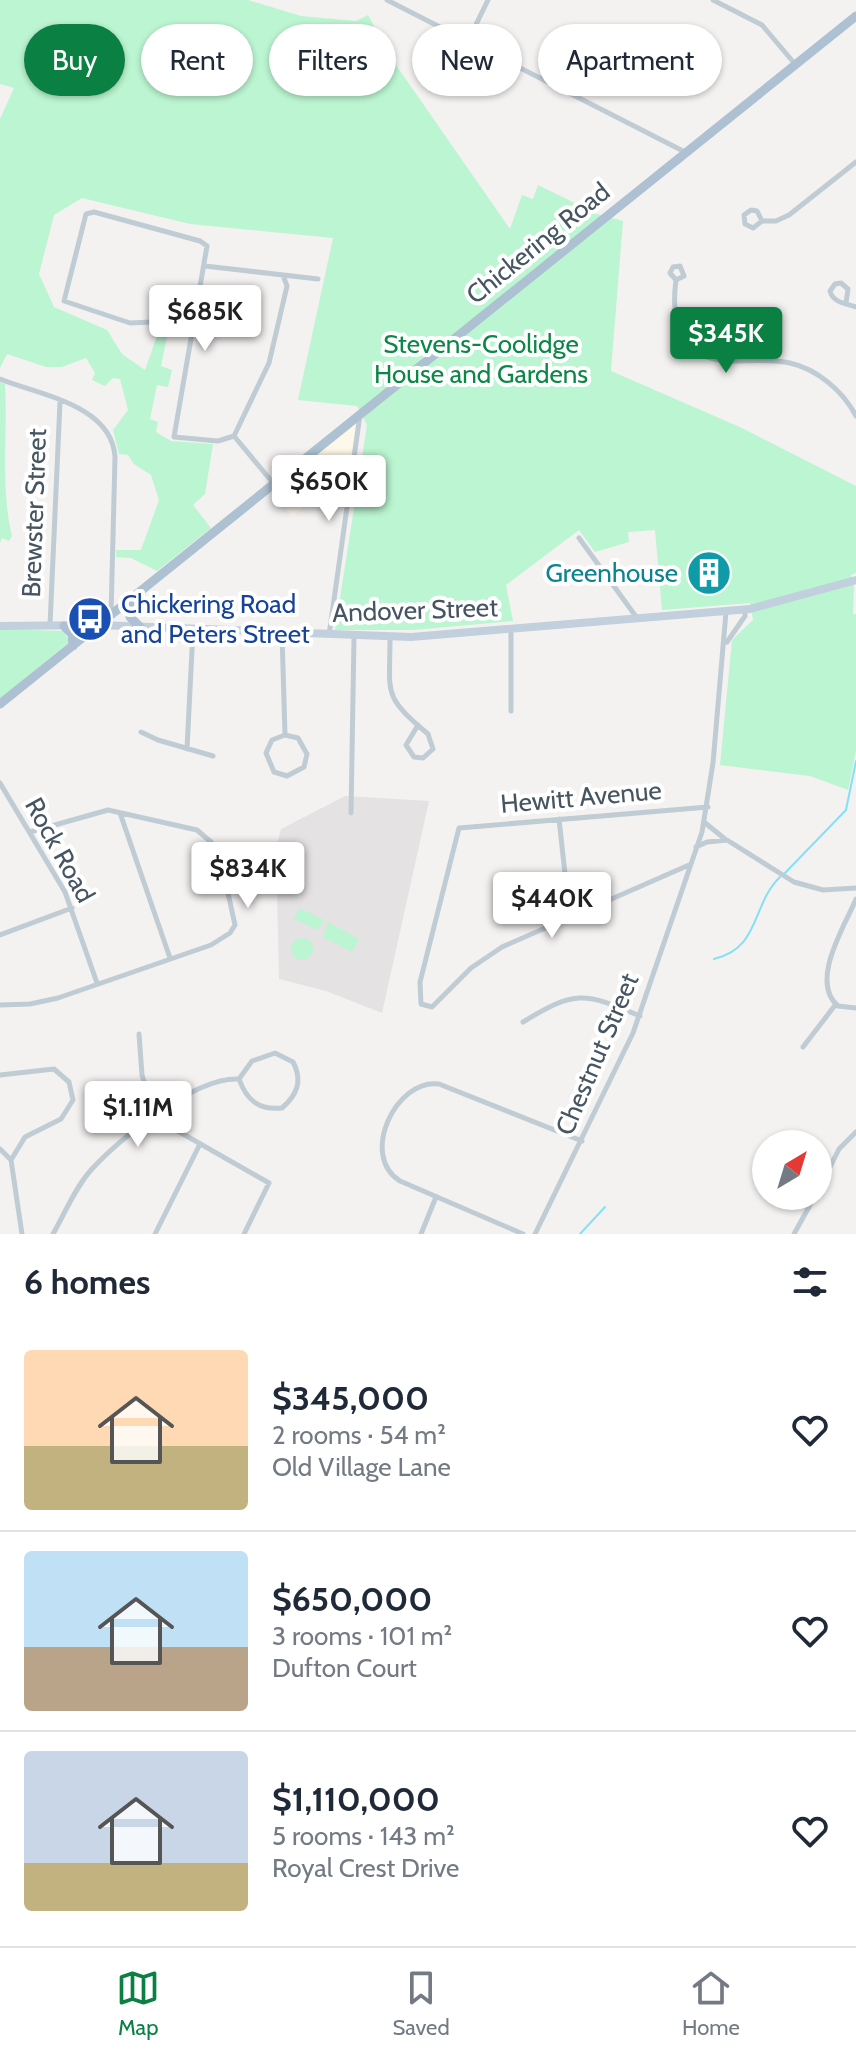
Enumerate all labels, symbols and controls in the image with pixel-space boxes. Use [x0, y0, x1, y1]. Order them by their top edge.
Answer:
chip: Buy [24, 24, 125, 96]
chip: Rent [141, 24, 253, 96]
chip: Filters [269, 24, 396, 96]
chip: New [412, 24, 522, 96]
chip: Apartment [538, 24, 722, 96]
street label: Chickering Road [460, 175, 616, 311]
pin: $685K [149, 285, 261, 353]
text: $685K [167, 295, 243, 327]
pin: $345K [670, 307, 782, 375]
text: $345K [688, 317, 764, 349]
park label: Stevens-Coolidge House and Gardens [374, 328, 588, 390]
street label: Brewster Street [15, 428, 53, 598]
pin: $650K [273, 455, 385, 523]
text: $650K [290, 465, 368, 497]
building icon: Greenhouse [685, 549, 733, 597]
place label: Greenhouse [546, 557, 678, 589]
place label: Chickering Road and Peters Street [121, 588, 310, 650]
street label: Andover Street [332, 591, 499, 629]
bus stop icon: Chickering Road and Peters Street [66, 595, 114, 643]
street label: Hewitt Avenue [499, 774, 663, 820]
street label: Rock Road [18, 792, 102, 908]
pin: $834K [192, 842, 304, 910]
text: $834K [209, 852, 287, 884]
pin: $440K [496, 872, 608, 940]
text: $440K [511, 882, 593, 914]
street label: Chestnut Street [549, 968, 646, 1140]
pin: $1.11M [73, 1081, 203, 1149]
text: $1.11M [103, 1091, 173, 1123]
north arrow [752, 1130, 832, 1210]
map controls [752, 1130, 832, 1210]
icon: filters [788, 1260, 832, 1304]
text: 6 homes [24, 1261, 150, 1303]
text: $345,000 [272, 1377, 429, 1419]
icon: home [88, 1382, 184, 1478]
icon: heart [788, 1408, 832, 1452]
text: 2 rooms · 54 m² [272, 1419, 446, 1451]
text: Old Village Lane [272, 1451, 451, 1483]
text: $650,000 [272, 1578, 432, 1620]
icon: home [88, 1583, 184, 1679]
icon: heart [788, 1609, 832, 1653]
text: 3 rooms · 101 m² [272, 1620, 452, 1652]
text: Dufton Court [272, 1652, 417, 1684]
text: $1,110,000 [272, 1778, 440, 1820]
icon: home [88, 1783, 184, 1879]
icon: heart [788, 1809, 832, 1853]
text: 5 rooms · 143 m² [272, 1820, 455, 1852]
text: Royal Crest Drive [272, 1852, 459, 1884]
tab: Map [116, 1966, 160, 2041]
tab: Saved [392, 1966, 450, 2041]
tab: Home [682, 1966, 740, 2041]

